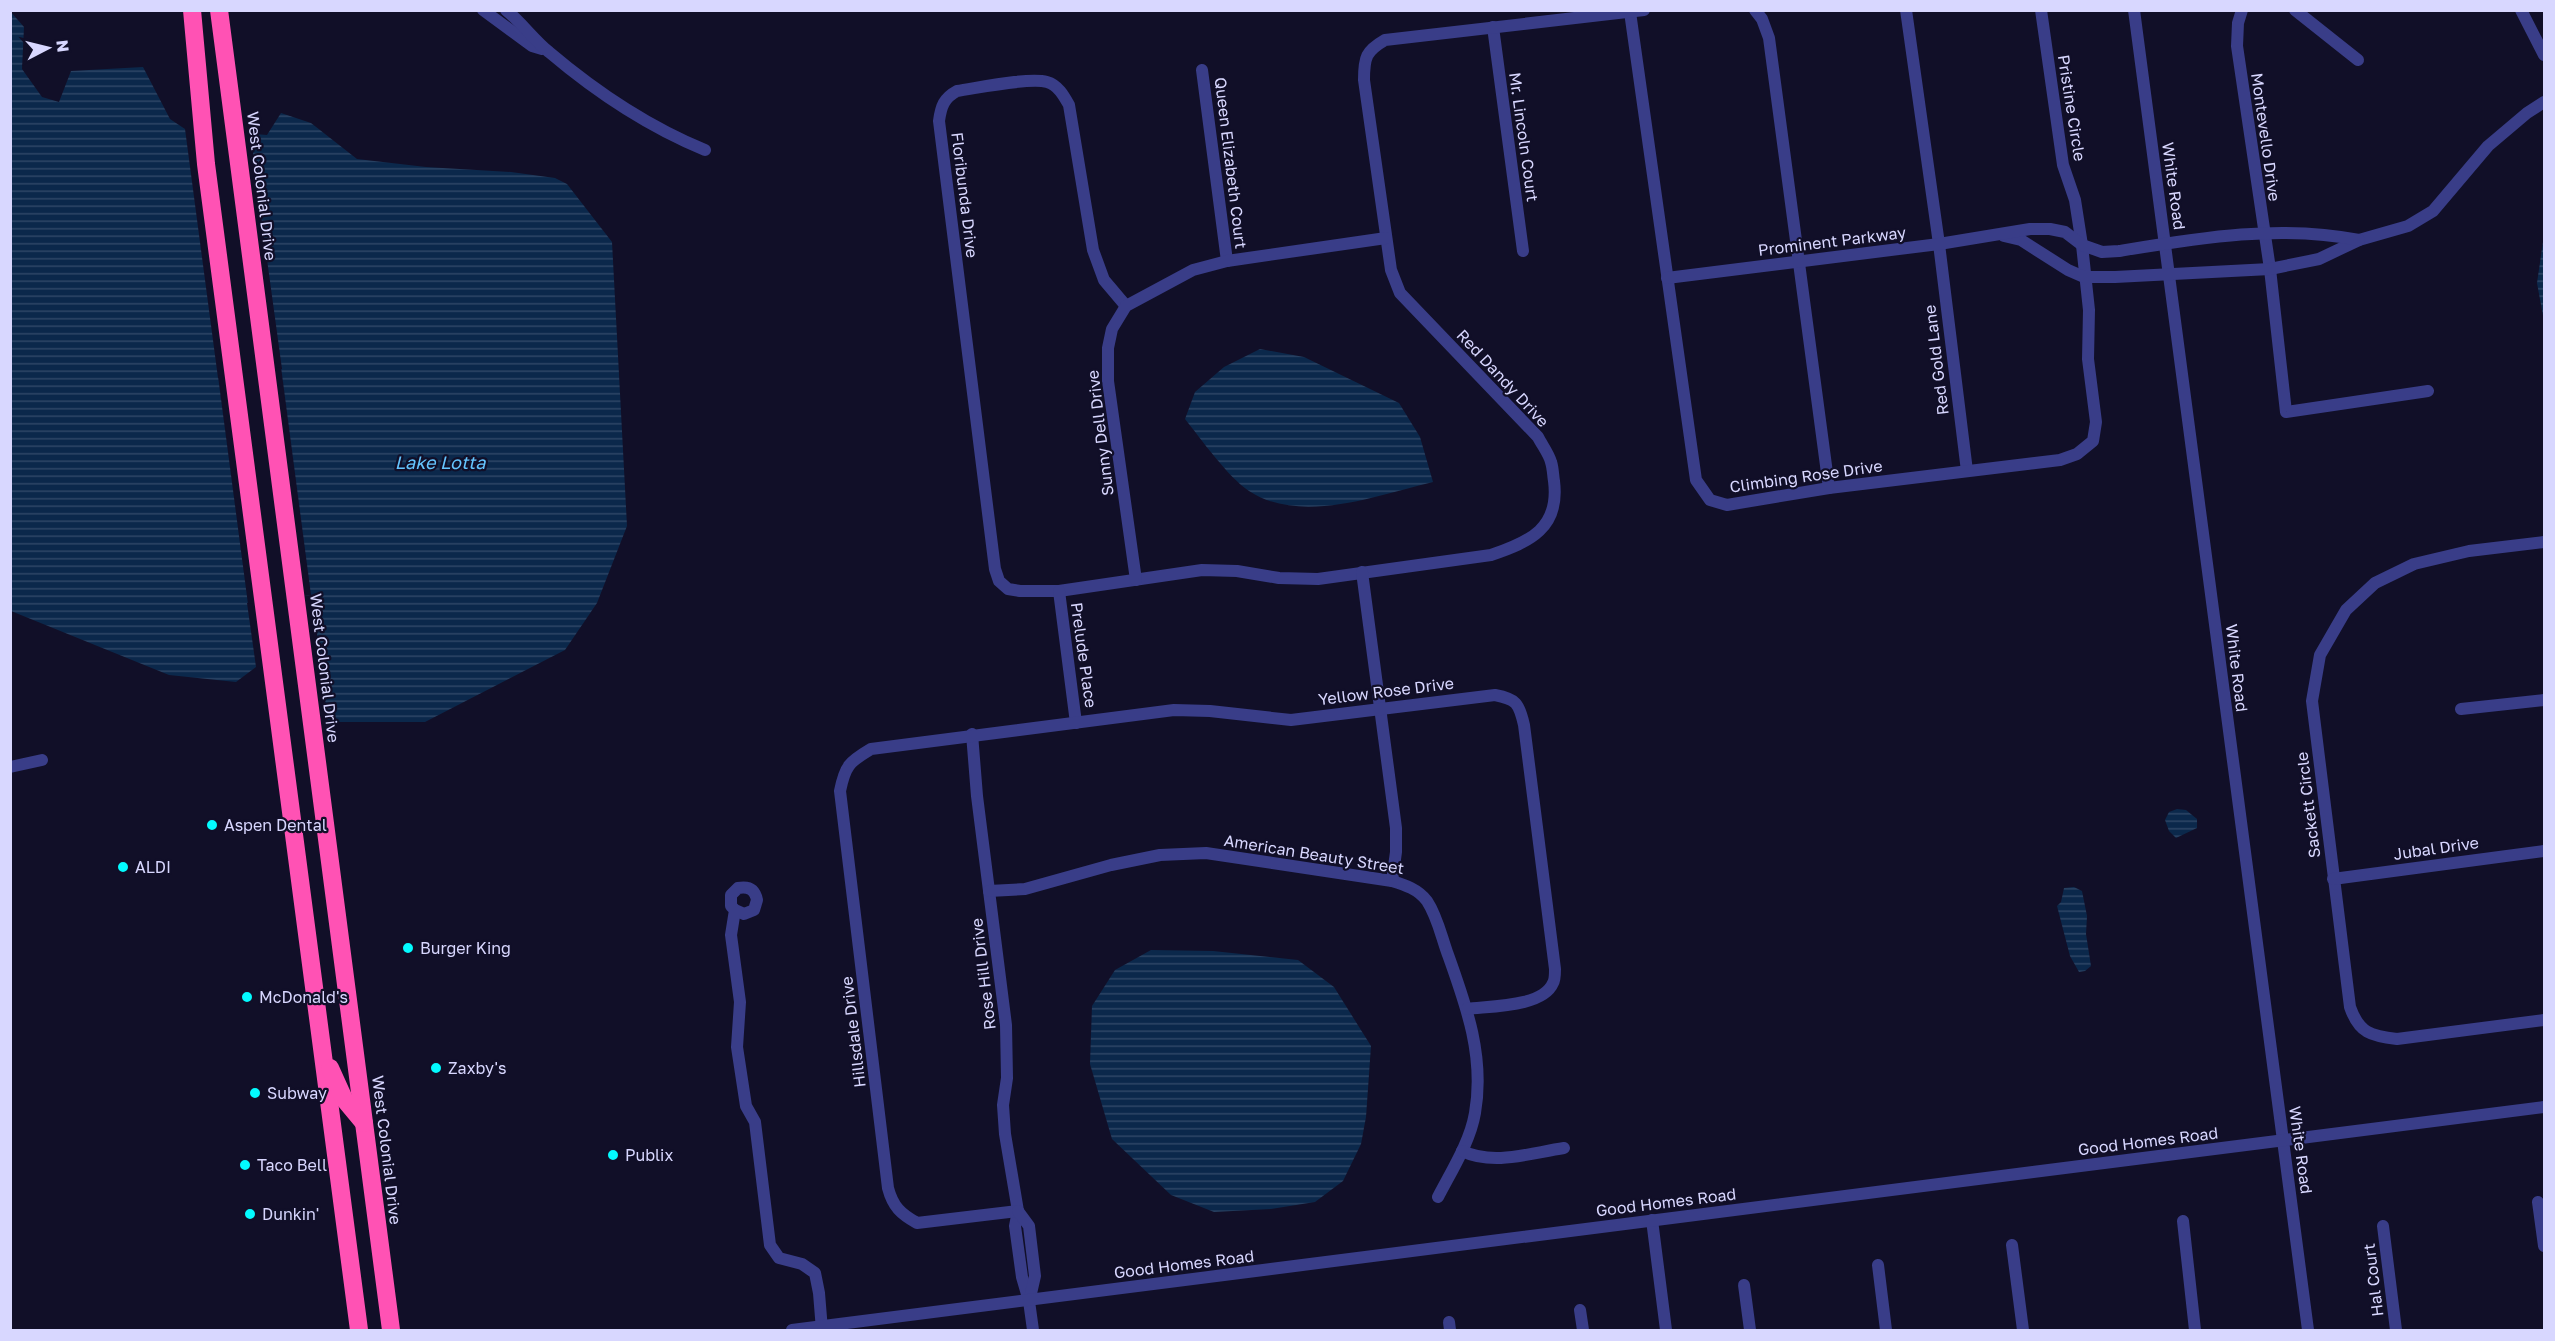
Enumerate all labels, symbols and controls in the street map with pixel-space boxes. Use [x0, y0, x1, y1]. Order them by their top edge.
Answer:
north arrow [18, 18, 78, 78]
text: N [52, 39, 74, 53]
street label: Pristine Circle [2054, 53, 2090, 163]
street label: Mr. Lincoln Court [1505, 71, 1543, 203]
street label: Montevello Drive [2247, 71, 2285, 203]
street label: Queen Elizabeth Court [1211, 76, 1251, 250]
street label: West Colonial Drive [243, 110, 281, 262]
street label: Floribunda Drive [947, 131, 983, 259]
street label: White Road [2158, 141, 2190, 231]
street label: Prominent Parkway [1757, 222, 1907, 260]
street label: Red Gold Lane [1919, 304, 1953, 416]
street label: Red Dandy Drive [1453, 325, 1553, 431]
street label: Sunny Dell Drive [1082, 369, 1118, 497]
water label: Lake Lotta [395, 451, 486, 473]
street label: Climbing Rose Drive [1728, 455, 1884, 497]
street label: West Colonial Drive [306, 592, 344, 744]
street label: Prelude Place [1067, 601, 1101, 709]
street label: White Road [2222, 623, 2252, 713]
street label: Yellow Rose Drive [1317, 673, 1455, 709]
street label: Sackett Circle [2292, 751, 2324, 859]
place label: Aspen Dental [224, 815, 327, 835]
marker: Aspen Dental [205, 818, 219, 832]
street label: American Beauty Street [1223, 830, 1405, 878]
street label: Jubal Drive [2392, 832, 2480, 864]
place label: ALDI [135, 857, 171, 877]
marker: ALDI [116, 860, 130, 874]
street label: Rose Hill Drive [966, 917, 1000, 1031]
place label: Burger King [420, 938, 511, 958]
marker: Burger King [401, 941, 415, 955]
street label: Hillsdale Drive [836, 975, 870, 1089]
place label: McDonald's [259, 987, 348, 1007]
marker: McDonald's [240, 990, 254, 1004]
place label: Zaxby's [448, 1058, 507, 1078]
marker: Zaxby's [429, 1061, 443, 1075]
street label: West Colonial Drive [368, 1074, 406, 1226]
place label: Subway [267, 1083, 327, 1103]
marker: Subway [248, 1086, 262, 1100]
street label: White Road [2285, 1105, 2317, 1195]
street label: Good Homes Road [2077, 1122, 2219, 1160]
place label: Publix [625, 1145, 673, 1165]
marker: Publix [606, 1148, 620, 1162]
place label: Taco Bell [257, 1155, 327, 1175]
marker: Taco Bell [238, 1158, 252, 1172]
street label: Good Homes Road [1595, 1183, 1737, 1221]
place label: Dunkin' [262, 1204, 319, 1224]
marker: Dunkin' [243, 1207, 257, 1221]
street label: Hal Court [2359, 1242, 2387, 1318]
street label: Good Homes Road [1113, 1245, 1255, 1283]

